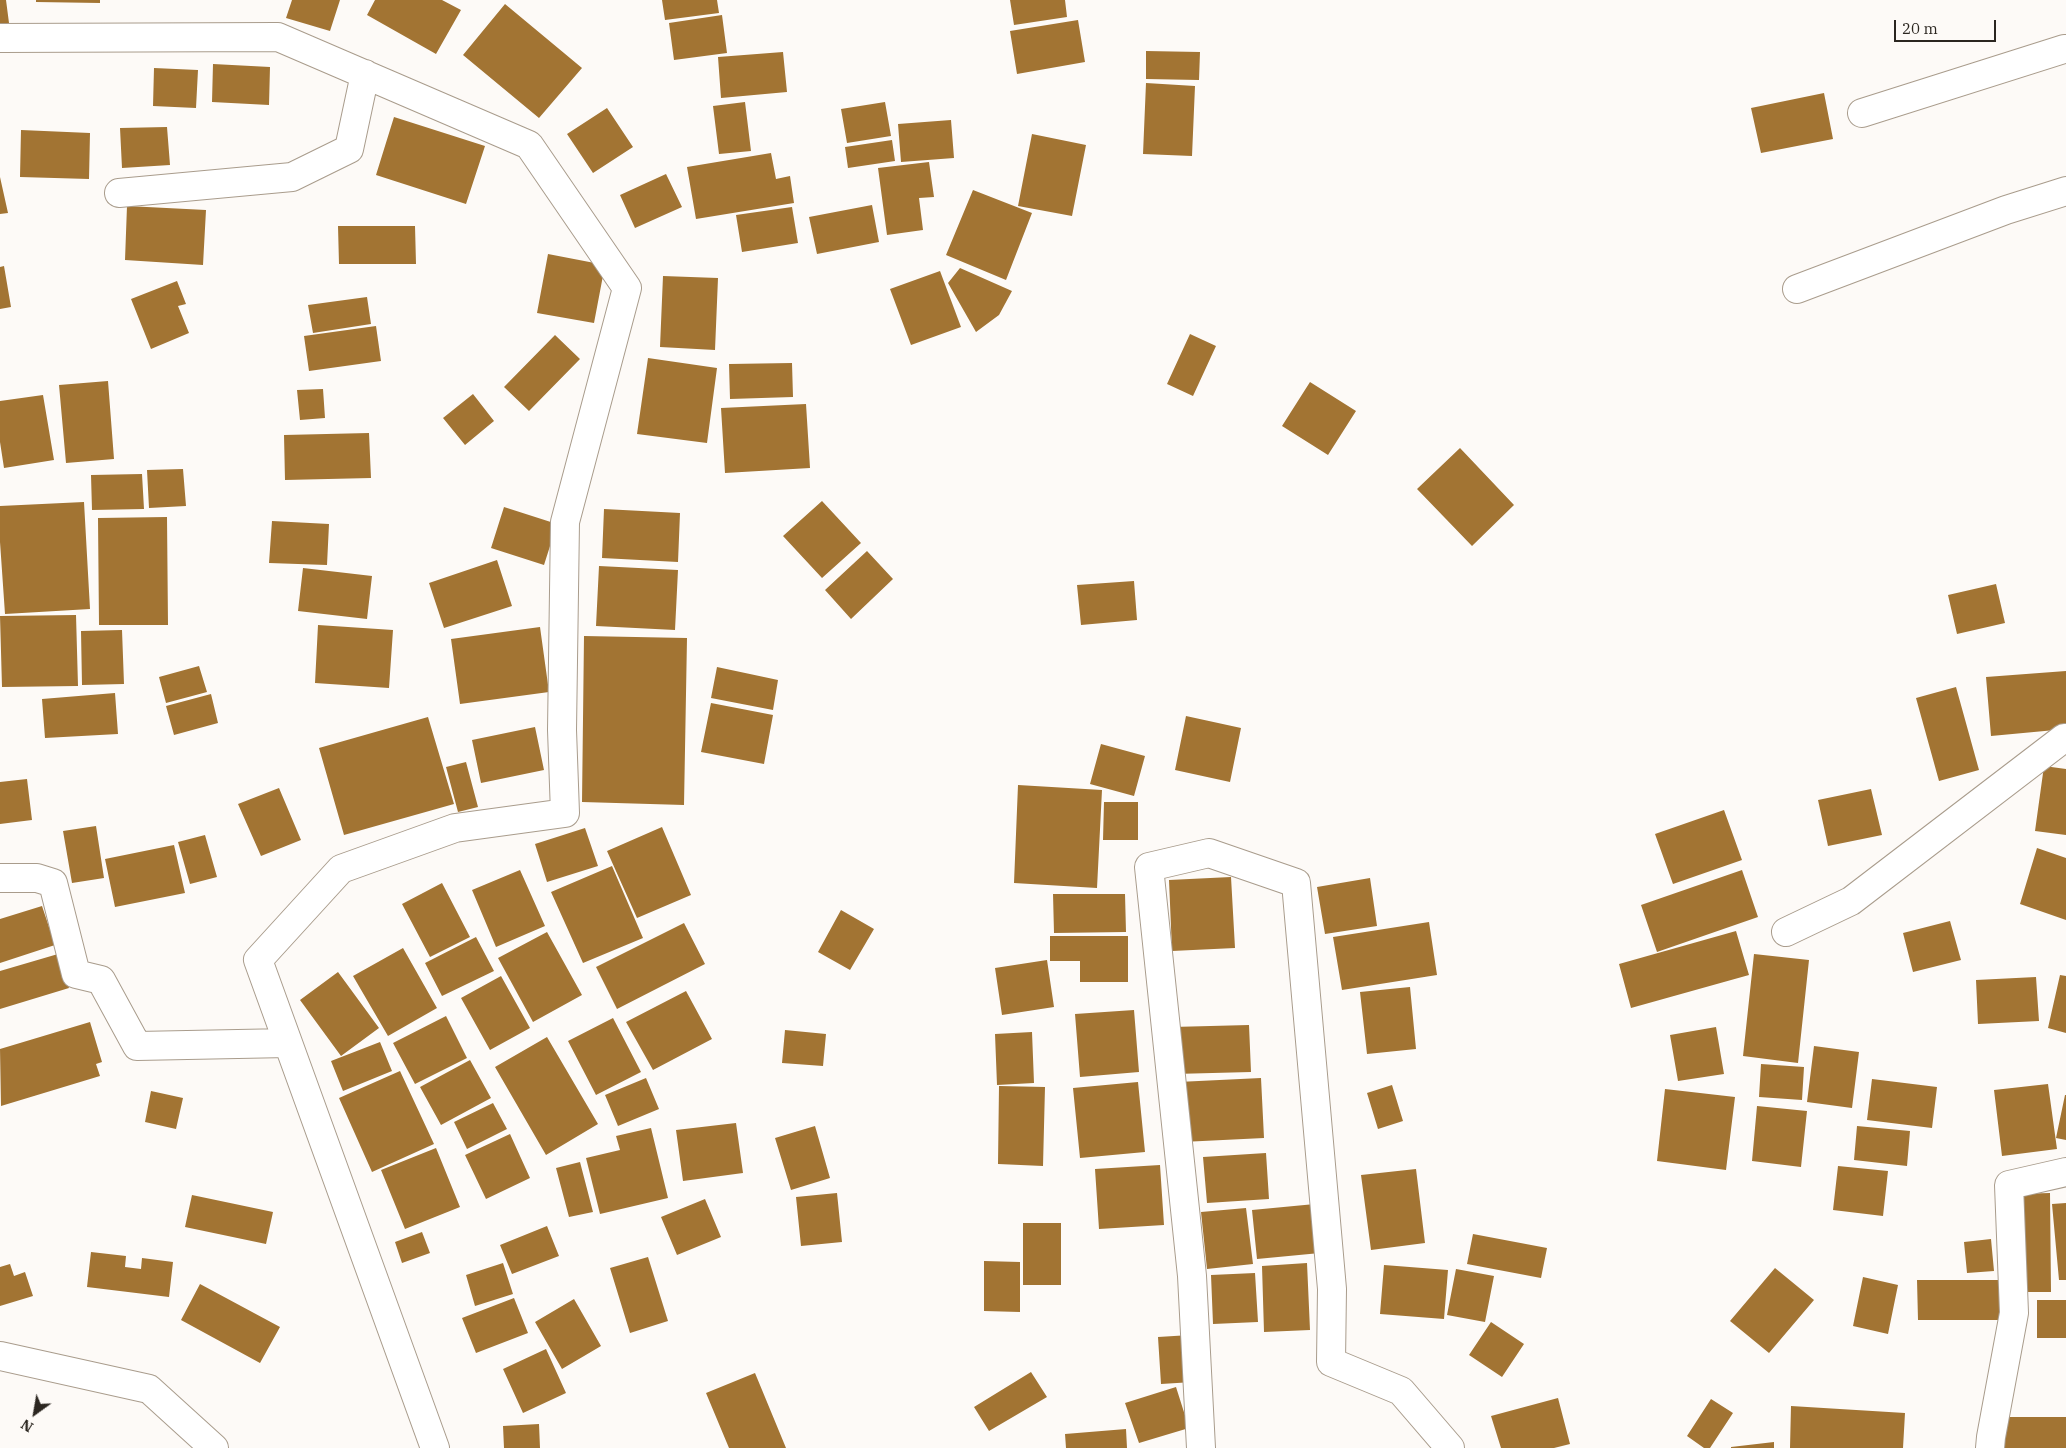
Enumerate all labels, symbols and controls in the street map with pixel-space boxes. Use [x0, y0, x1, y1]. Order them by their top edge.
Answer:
scale bar [1896, 10, 1998, 42]
text: 20 m [1902, 19, 1938, 38]
north arrow [10, 1388, 60, 1438]
text: N [18, 1415, 37, 1436]

